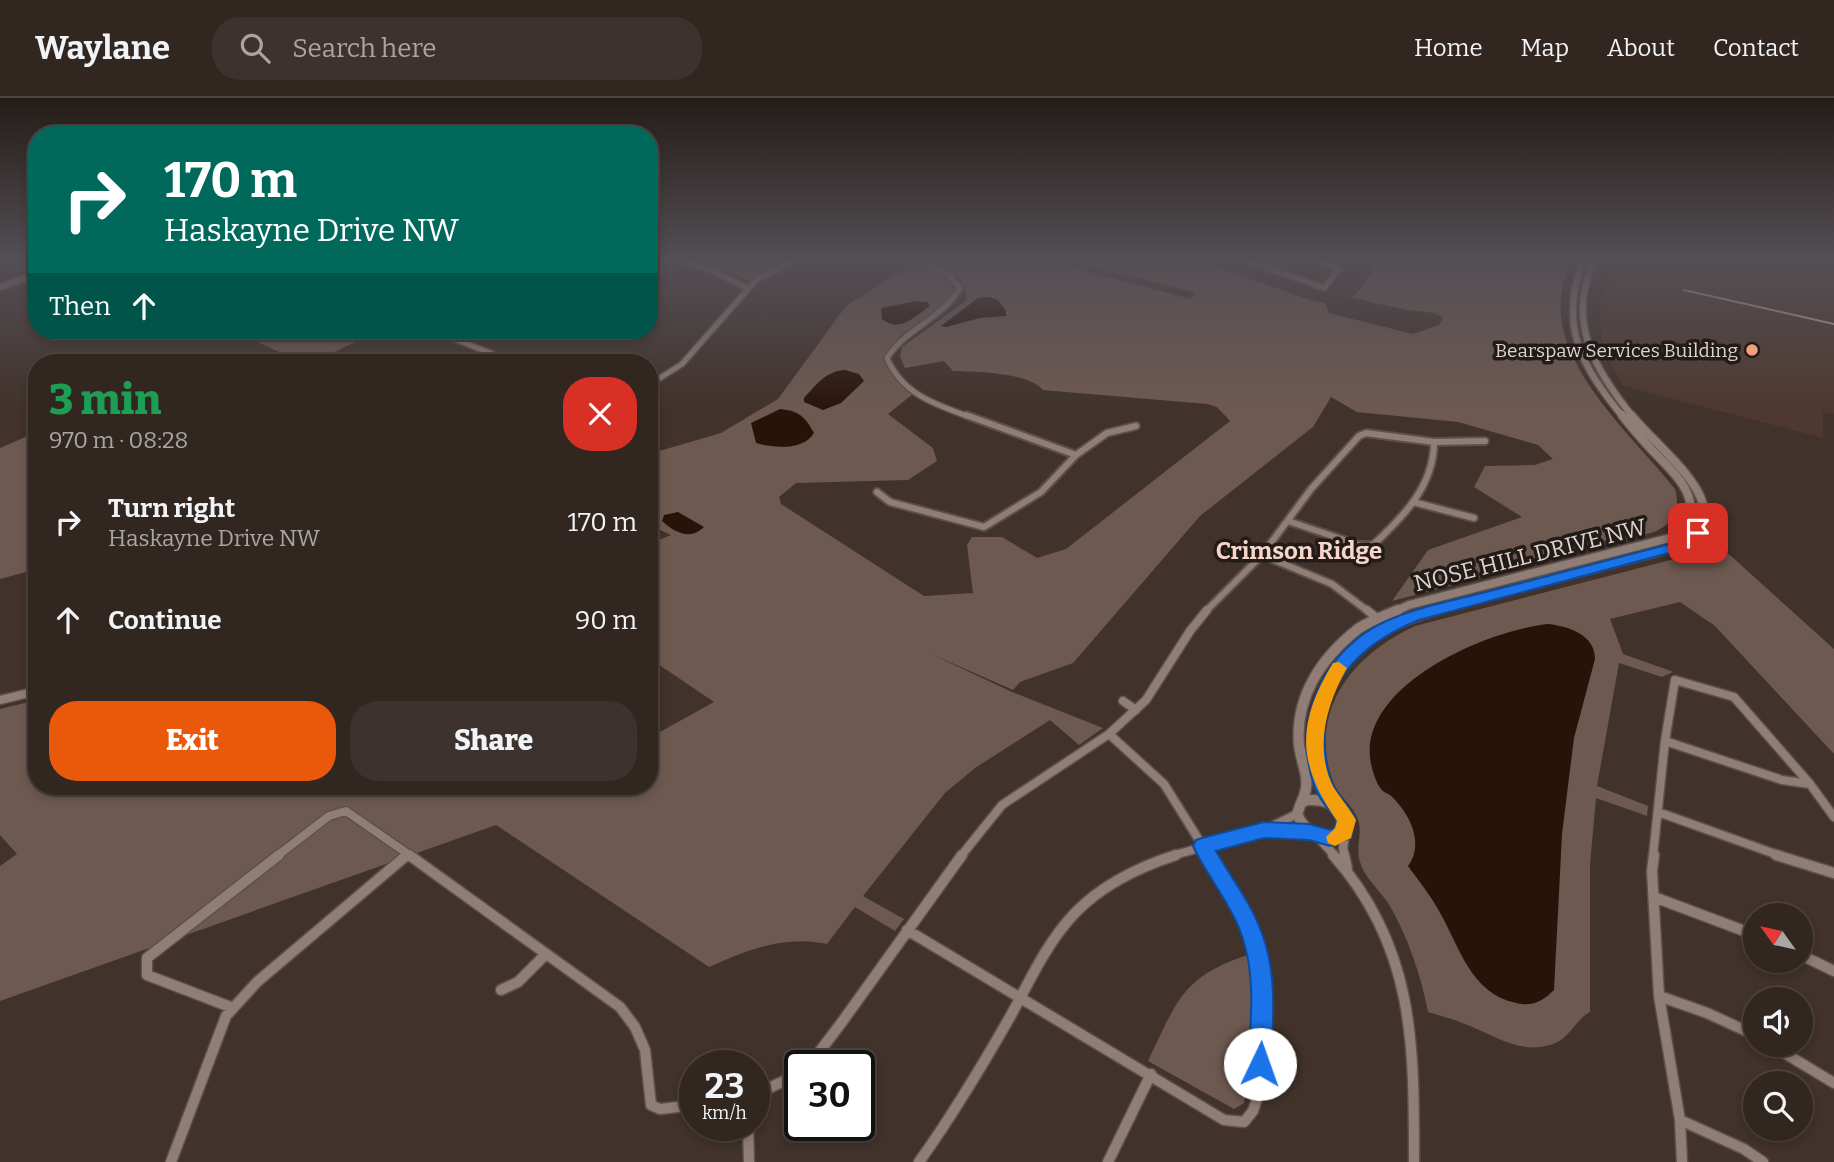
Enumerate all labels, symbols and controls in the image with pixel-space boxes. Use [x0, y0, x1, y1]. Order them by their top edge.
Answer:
search box [212, 17, 702, 80]
text: Waylane [35, 28, 170, 68]
icon: search [236, 29, 274, 67]
text: Search here [292, 33, 437, 64]
text: Home [1414, 34, 1483, 62]
text: Map [1521, 34, 1569, 62]
text: About [1607, 34, 1675, 62]
text: Contact [1713, 34, 1799, 62]
text: 170 m [164, 151, 297, 210]
icon: right [49, 154, 140, 245]
text: Haskayne Drive NW [164, 211, 459, 249]
icon: ahead [125, 287, 163, 325]
text: Then [49, 291, 111, 322]
place label: Bearspaw Services Building [1495, 339, 1738, 362]
marker: Bearspaw Services Building [1744, 342, 1760, 358]
text: 3 min [49, 375, 162, 425]
button: close [563, 377, 637, 451]
text: 970 m · 08:28 [49, 426, 188, 454]
text: Turn right [108, 493, 235, 524]
icon: right [49, 503, 87, 541]
pin [1668, 503, 1728, 563]
text: 170 m [567, 507, 637, 538]
street label: NOSE HILL DRIVE NW [1411, 512, 1650, 597]
icon: arrive [1679, 514, 1717, 552]
text: Haskayne Drive NW [108, 524, 320, 552]
district label: Crimson Ridge [1216, 537, 1382, 565]
icon: ahead [49, 601, 87, 639]
text: Continue [108, 605, 222, 636]
text: 90 m [575, 605, 637, 636]
button: Exit [49, 701, 336, 781]
button: Share [350, 701, 637, 781]
north arrow [1743, 903, 1813, 973]
map controls [1743, 903, 1813, 1141]
button: sound [1743, 987, 1813, 1057]
position arrow [1223, 1027, 1297, 1101]
speed limit sign: 30 [784, 1050, 875, 1141]
text: 23 [705, 1065, 744, 1107]
button: search [1743, 1071, 1813, 1141]
text: km/h [702, 1102, 747, 1124]

